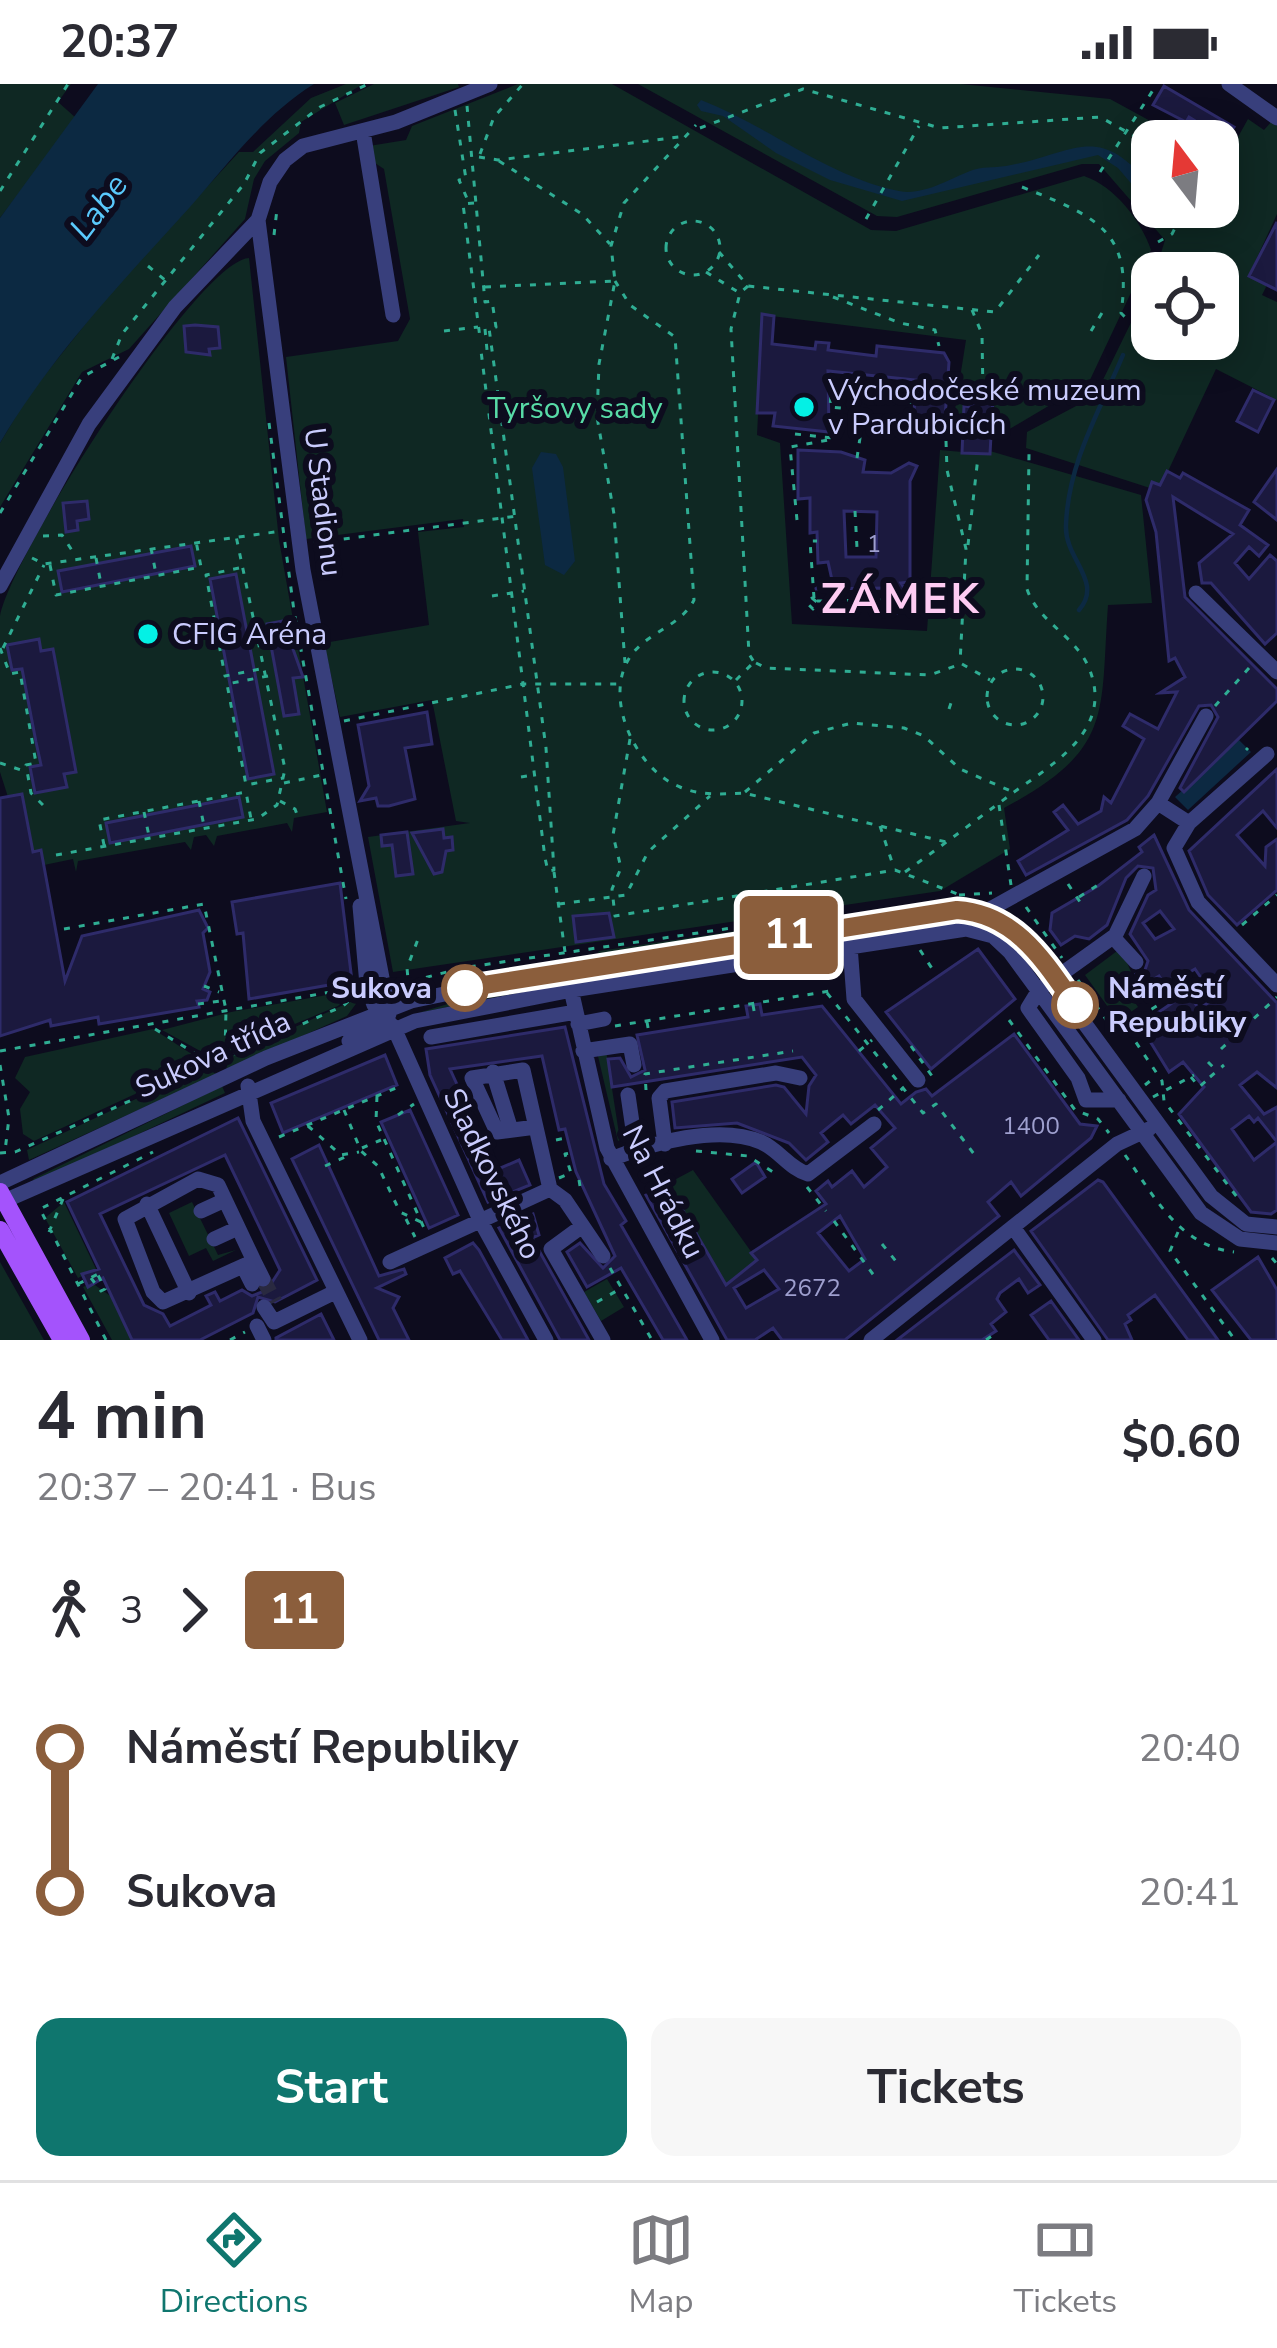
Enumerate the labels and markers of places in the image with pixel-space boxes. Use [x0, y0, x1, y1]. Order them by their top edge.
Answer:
place label: Východočeské muzeum v Pardubicích [827, 370, 1142, 445]
marker: Východočeské muzeum v Pardubicích [791, 394, 817, 420]
place label: CFIG Aréna [172, 614, 327, 655]
marker: CFIG Aréna [135, 621, 161, 647]
marker: Sukova [443, 966, 487, 1010]
place label: Sukova [331, 968, 432, 1009]
place label: Náměstí Republiky [1108, 968, 1247, 1043]
marker: Náměstí Republiky [1053, 983, 1097, 1027]

